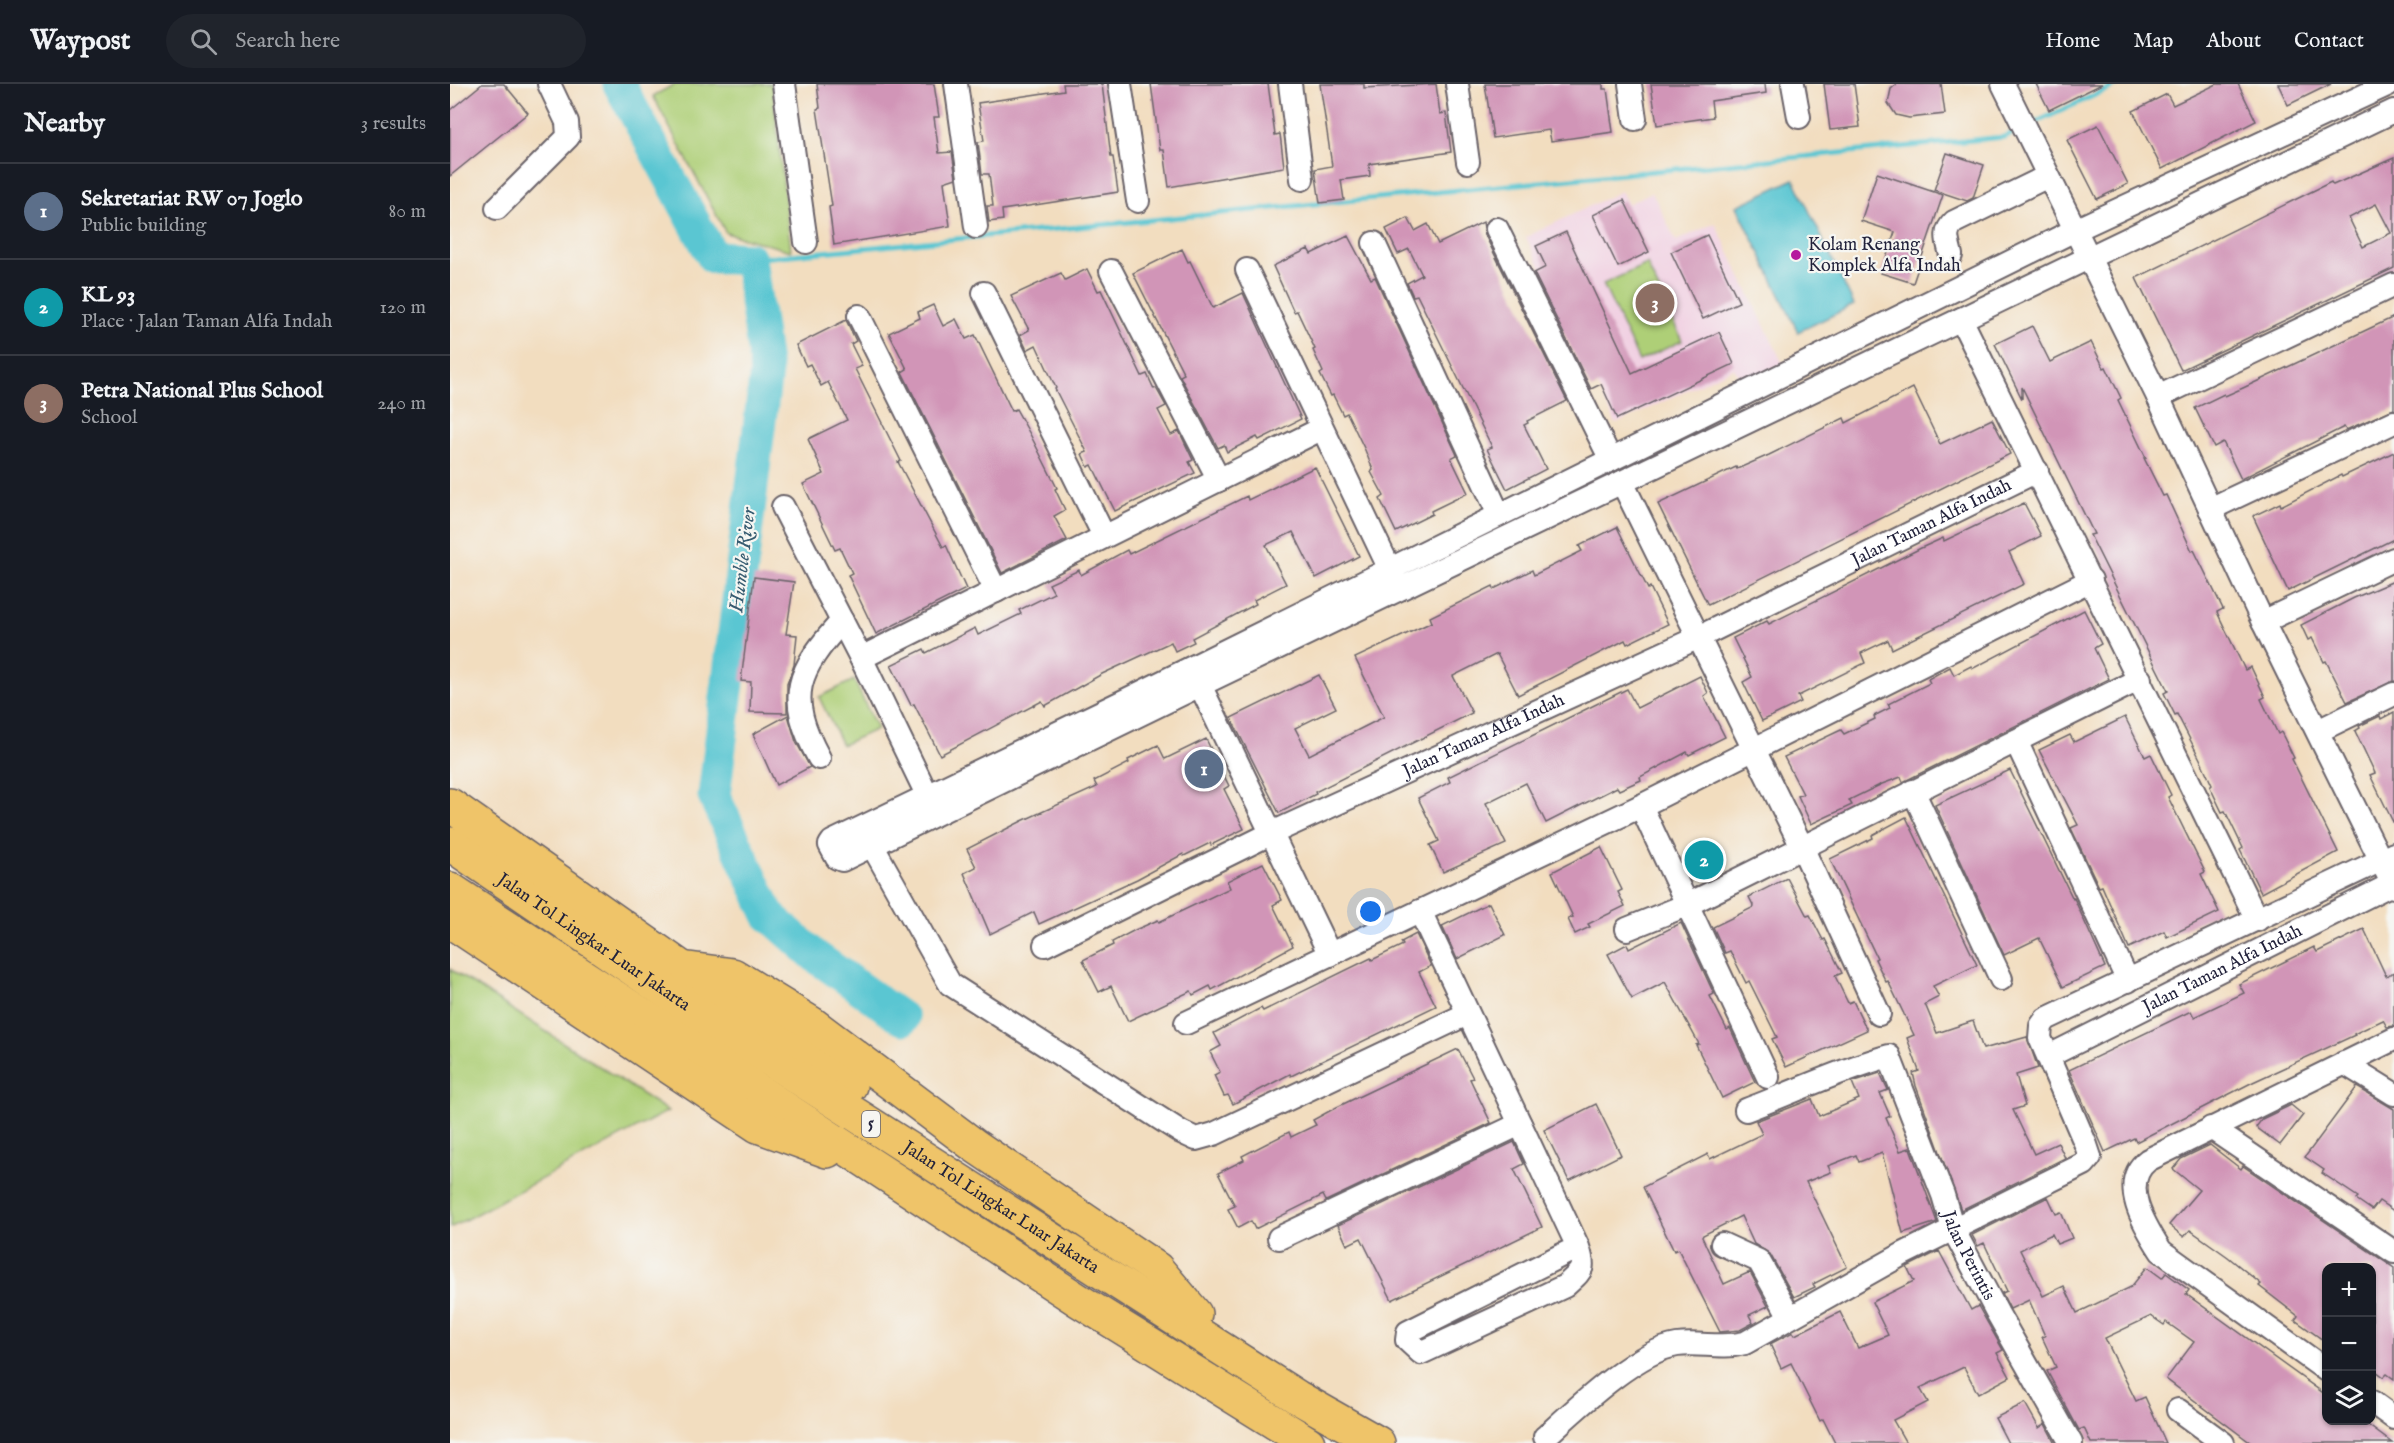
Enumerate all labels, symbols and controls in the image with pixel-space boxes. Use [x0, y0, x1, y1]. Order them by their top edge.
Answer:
search box [166, 14, 586, 68]
text: Waypost [30, 24, 130, 59]
icon: search [187, 25, 220, 58]
text: Search here [235, 27, 340, 55]
text: Home [2045, 28, 2100, 55]
text: Map [2133, 28, 2173, 55]
text: About [2206, 28, 2261, 55]
text: Contact [2294, 28, 2364, 55]
text: Nearby [24, 107, 105, 140]
text: 3 results [361, 111, 426, 136]
text: Sekretariat RW 07 Joglo [81, 185, 303, 213]
text: 1 [40, 199, 47, 224]
text: 80 m [389, 199, 426, 224]
text: Public building [81, 213, 206, 238]
place label: Kolam Renang Komplek Alfa Indah [1808, 234, 1961, 278]
marker: Kolam Renang Komplek Alfa Indah [1789, 248, 1803, 262]
pin: 3 [1636, 280, 1674, 326]
text: KL 93 [81, 281, 135, 309]
text: 2 [39, 295, 48, 320]
text: 120 m [380, 295, 426, 320]
text: Place · Jalan Taman Alfa Indah [81, 309, 332, 334]
text: Petra National Plus School [81, 377, 323, 405]
text: 3 [40, 391, 47, 416]
text: 240 m [377, 391, 426, 416]
text: School [81, 405, 137, 430]
street label: Jalan Taman Alfa Indah [1846, 474, 2016, 573]
water label: Humble River [724, 505, 762, 615]
street label: Jalan Taman Alfa Indah [1397, 689, 1569, 784]
pin: 1 [1184, 746, 1224, 792]
pin: 2 [1684, 838, 1724, 882]
street label: Jalan Tol Lingkar Luar Jakarta [491, 867, 695, 1017]
your location [1356, 897, 1385, 926]
street label: Jalan Taman Alfa Indah [2137, 919, 2306, 1020]
road number: 5 [862, 1111, 880, 1137]
street label: Jalan Tol Lingkar Luar Jakarta [896, 1135, 1104, 1279]
street label: Jalan Perintis [1936, 1206, 2000, 1305]
map controls [2322, 1263, 2376, 1425]
button: + [2322, 1263, 2376, 1317]
button: − [2322, 1317, 2376, 1371]
button: layers [2322, 1371, 2376, 1425]

